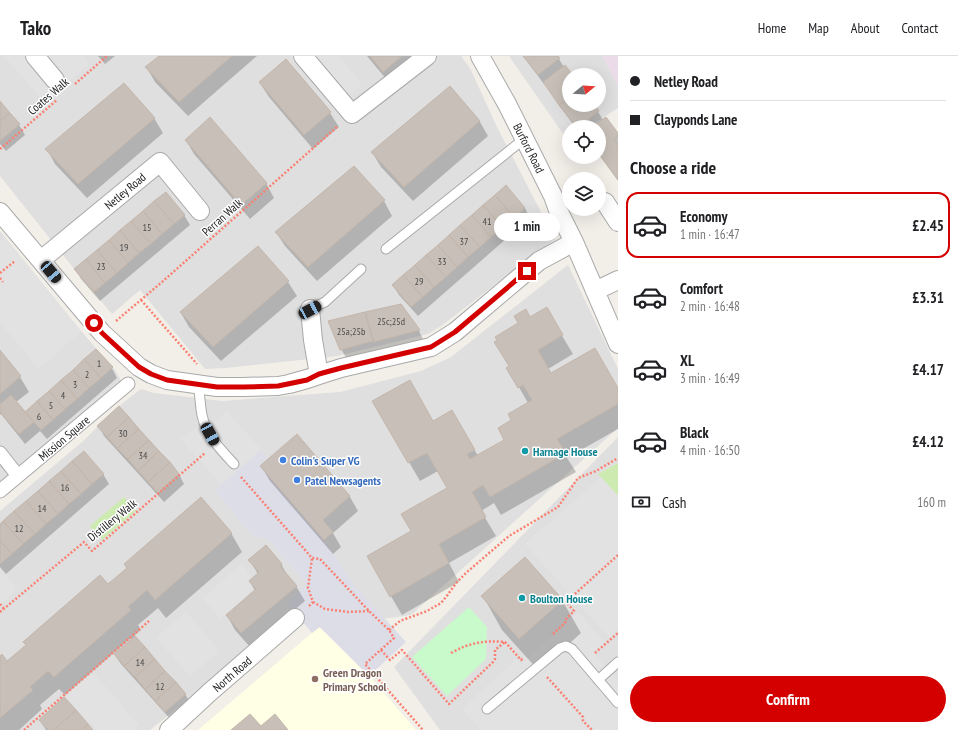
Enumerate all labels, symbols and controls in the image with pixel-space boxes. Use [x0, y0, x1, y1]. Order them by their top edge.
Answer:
text: Tako [20, 16, 51, 40]
text: Home [758, 19, 786, 37]
text: Map [808, 19, 829, 37]
text: About [851, 19, 880, 37]
text: Contact [902, 19, 938, 37]
north arrow [562, 68, 606, 112]
map controls [562, 68, 606, 216]
text: Netley Road [654, 72, 718, 91]
street label: Coates Walk [24, 74, 72, 118]
text: Clayponds Lane [654, 110, 738, 129]
button: locate [562, 120, 606, 164]
street label: Burford Road [510, 121, 548, 175]
text: Choose a ride [630, 156, 716, 179]
street label: Netley Road [101, 169, 149, 213]
button: layers [562, 172, 606, 216]
street label: Perran Walk [199, 195, 245, 239]
icon: car [632, 207, 668, 243]
text: Economy [680, 207, 728, 226]
callout: 1 min [494, 213, 560, 241]
house number: 41 [483, 215, 492, 228]
text: £2.45 [912, 216, 944, 235]
text: 1 min [514, 218, 540, 235]
house number: 15 [143, 221, 152, 234]
text: 1 min · 16:47 [680, 226, 740, 243]
house number: 37 [460, 235, 469, 248]
house number: 19 [120, 241, 129, 254]
house number: 33 [438, 255, 447, 268]
car [39, 259, 63, 285]
house number: 23 [97, 260, 106, 273]
route end [518, 262, 536, 280]
house number: 29 [415, 275, 424, 288]
icon: car [632, 279, 668, 315]
text: Comfort [680, 279, 723, 298]
text: £3.31 [912, 288, 944, 307]
text: 2 min · 16:48 [680, 298, 740, 315]
car [297, 299, 323, 321]
route start [85, 314, 103, 332]
house number: 25c;25d [377, 315, 405, 328]
house number: 25a;25b [337, 325, 365, 338]
icon: car [632, 351, 668, 387]
text: XL [680, 351, 694, 370]
house number: 1 [97, 357, 101, 370]
text: £4.17 [912, 360, 944, 379]
house number: 2 [85, 368, 89, 381]
text: 3 min · 16:49 [680, 370, 740, 387]
house number: 3 [73, 378, 77, 391]
house number: 4 [61, 389, 66, 402]
house number: 5 [49, 399, 53, 412]
house number: 6 [37, 410, 42, 423]
street label: Mission Square [35, 412, 93, 464]
car [199, 421, 221, 447]
icon: car [632, 423, 668, 459]
text: Black [680, 423, 709, 442]
house number: 30 [119, 427, 128, 440]
text: £4.12 [912, 432, 944, 451]
text: 4 min · 16:50 [680, 442, 740, 459]
place label: Harnage House [533, 444, 598, 459]
marker: Harnage House [520, 446, 530, 456]
house number: 34 [139, 449, 148, 462]
place label: Colin's Super VG [291, 453, 360, 468]
marker: Colin's Super VG [278, 455, 288, 465]
place label: Patel Newsagents [305, 473, 381, 488]
marker: Patel Newsagents [292, 475, 302, 485]
house number: 16 [61, 481, 70, 494]
icon: cash [630, 491, 652, 513]
text: Cash [662, 493, 686, 512]
text: 160 m [917, 494, 946, 511]
street label: Distillery Walk [84, 495, 140, 544]
house number: 14 [38, 502, 47, 515]
house number: 12 [15, 522, 24, 535]
place label: Boulton House [530, 591, 593, 606]
marker: Boulton House [517, 593, 527, 603]
street label: North Road [209, 653, 255, 695]
house number: 14 [136, 656, 145, 669]
place label: Green Dragon Primary School [323, 665, 387, 694]
marker: Green Dragon Primary School [310, 674, 320, 684]
button: Confirm [630, 676, 946, 722]
house number: 12 [156, 680, 165, 693]

